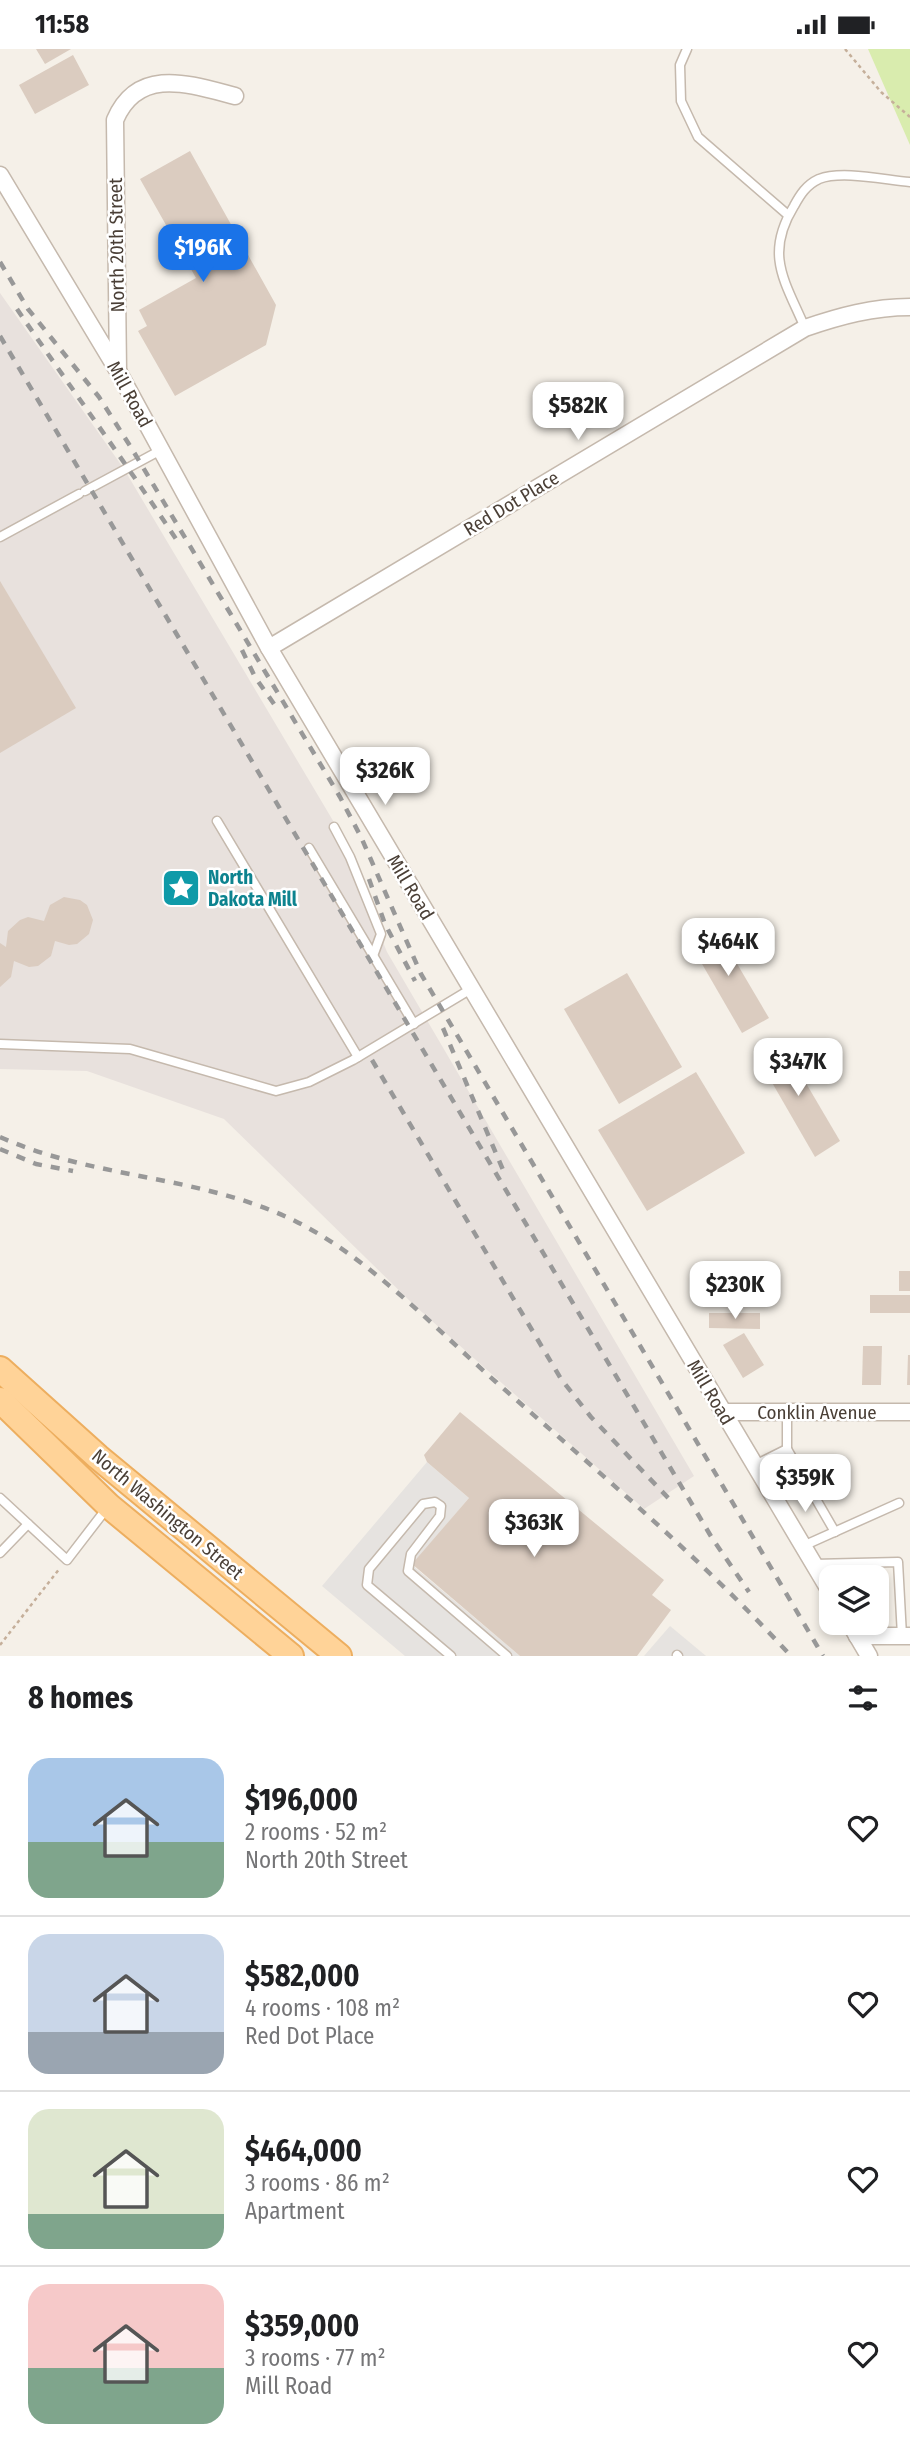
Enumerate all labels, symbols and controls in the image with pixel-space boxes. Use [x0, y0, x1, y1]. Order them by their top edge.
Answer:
text: 11:58 [35, 9, 89, 40]
street label: North 20th Street [104, 177, 129, 312]
pin: $196K [154, 225, 252, 284]
text: $196K [174, 233, 232, 261]
street label: Mill Road [102, 357, 157, 431]
pin: $582K [529, 383, 627, 442]
text: $582K [549, 391, 607, 419]
street label: Red Dot Place [459, 466, 563, 541]
pin: $326K [336, 747, 434, 807]
text: $326K [356, 756, 414, 784]
street label: Mill Road [382, 850, 439, 924]
place label: North Dakota Mill [208, 866, 298, 911]
place icon: North Dakota Mill [160, 867, 202, 909]
pin: $464K [679, 919, 777, 978]
text: $464K [698, 927, 758, 955]
pin: $347K [749, 1039, 847, 1098]
text: $347K [770, 1047, 826, 1075]
pin: $230K [686, 1261, 784, 1321]
text: $230K [706, 1270, 764, 1298]
street label: Mill Road [682, 1355, 739, 1429]
street label: Conklin Avenue [757, 1401, 877, 1424]
street label: North Washington Street [87, 1444, 249, 1585]
pin: $359K [756, 1455, 854, 1514]
text: $359K [776, 1463, 834, 1491]
pin: $363K [485, 1499, 583, 1559]
text: $363K [505, 1508, 563, 1536]
map controls [819, 1565, 889, 1635]
button: layers [819, 1565, 889, 1635]
icon: filters [844, 1679, 882, 1717]
text: 8 homes [28, 1680, 133, 1716]
text: $196,000 [245, 1782, 358, 1818]
icon: home [84, 1786, 168, 1870]
icon: heart [844, 1809, 882, 1847]
text: 2 rooms · 52 m² [245, 1818, 387, 1846]
text: North 20th Street [245, 1846, 408, 1874]
text: $582,000 [245, 1958, 360, 1994]
icon: home [84, 1962, 168, 2046]
icon: heart [844, 1985, 882, 2023]
text: 4 rooms · 108 m² [245, 1994, 400, 2022]
text: Red Dot Place [245, 2022, 374, 2050]
text: $464,000 [245, 2133, 362, 2169]
icon: home [84, 2137, 168, 2221]
icon: heart [844, 2160, 882, 2198]
text: 3 rooms · 86 m² [245, 2169, 390, 2197]
text: Apartment [245, 2197, 345, 2225]
text: $359,000 [245, 2308, 359, 2344]
icon: home [84, 2312, 168, 2396]
icon: heart [844, 2335, 882, 2373]
text: 3 rooms · 77 m² [245, 2344, 386, 2372]
text: Mill Road [245, 2372, 332, 2400]

